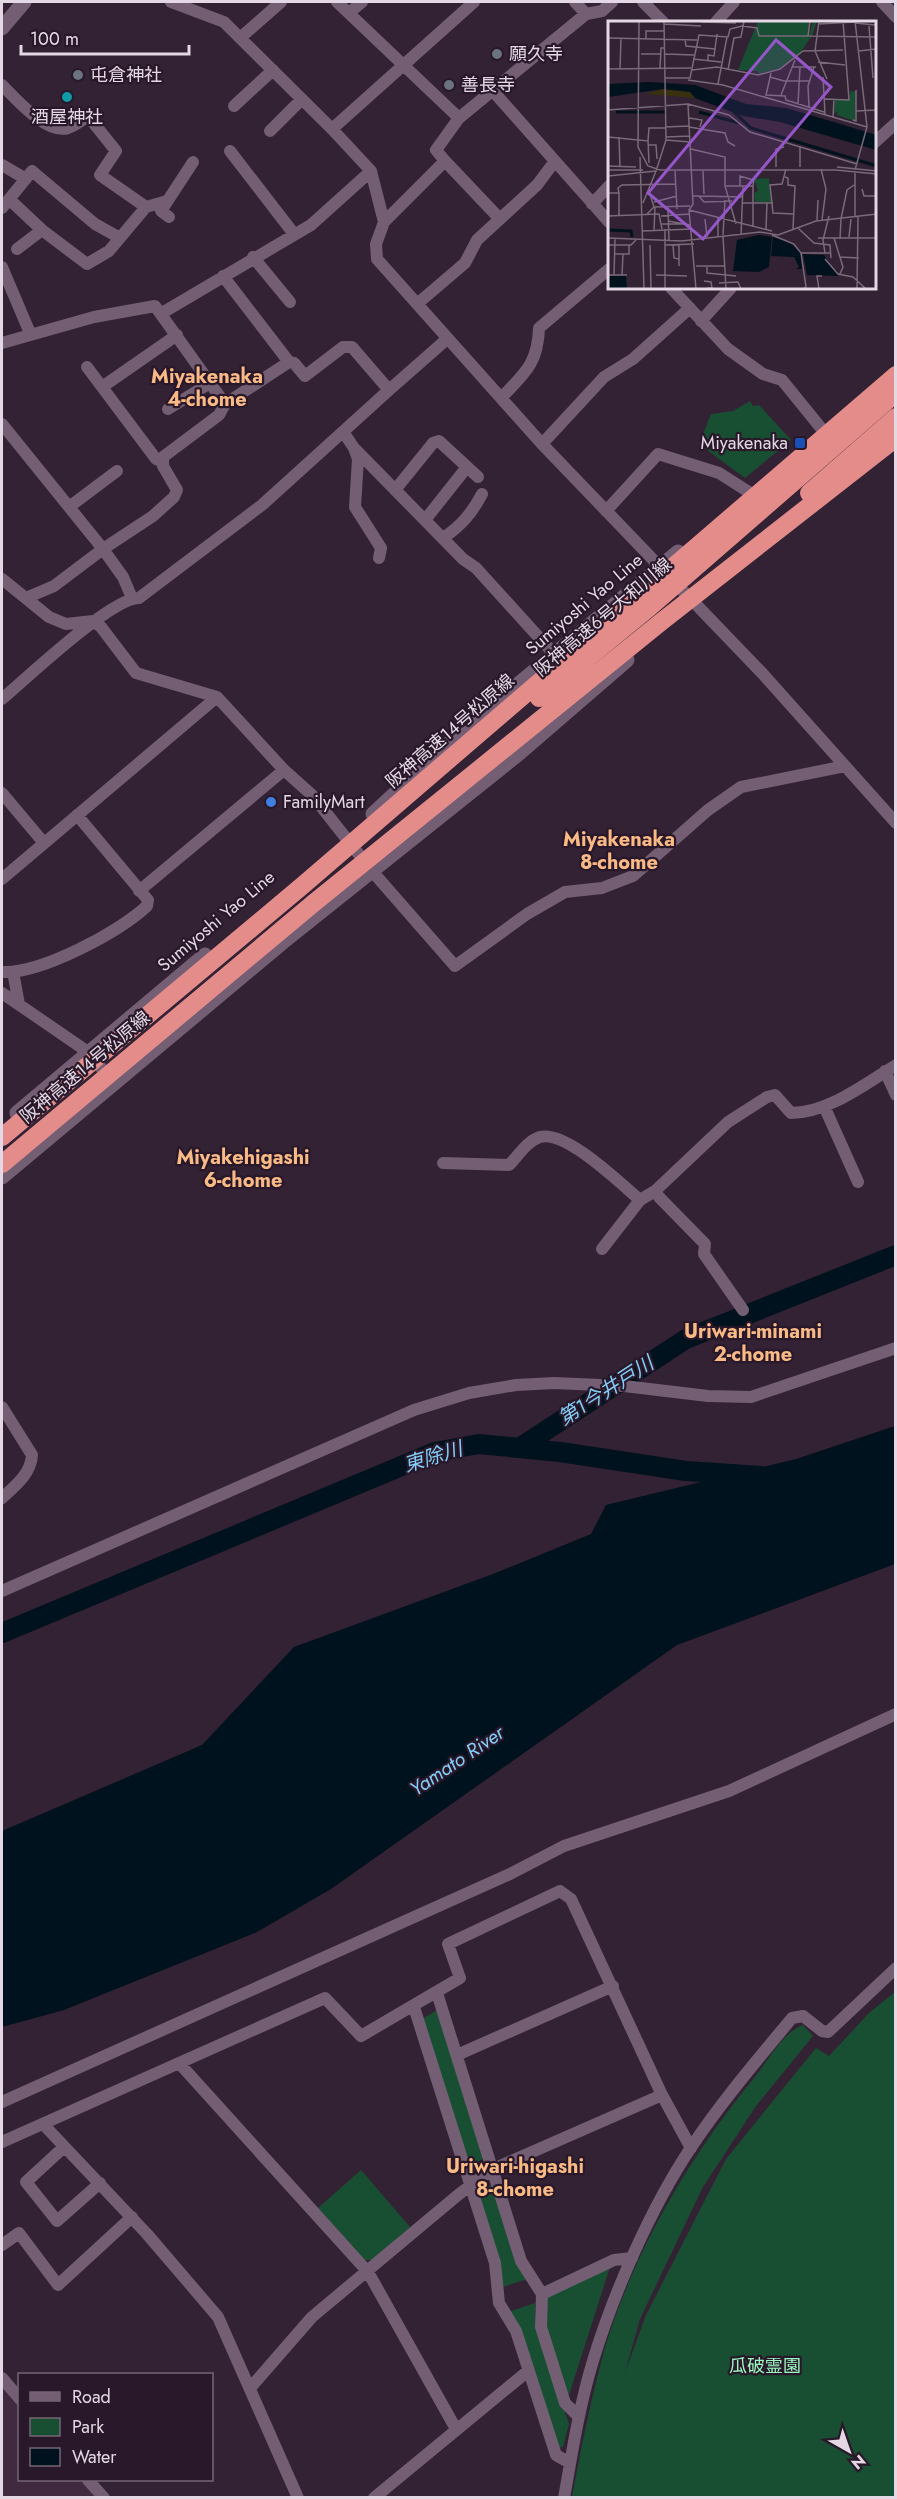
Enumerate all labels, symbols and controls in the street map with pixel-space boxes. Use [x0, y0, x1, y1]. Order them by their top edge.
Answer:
scale bar [21, 18, 189, 56]
inset map [608, 21, 876, 290]
text: 100 m [30, 26, 79, 52]
place label: 願久寺 [509, 41, 563, 67]
marker: 願久寺 [490, 47, 504, 61]
place label: 屯倉神社 [90, 62, 162, 88]
marker: 屯倉神社 [71, 68, 85, 82]
place label: 善長寺 [461, 72, 515, 98]
marker: 善長寺 [442, 78, 456, 92]
marker: 酒屋神社 [60, 90, 74, 104]
place label: 酒屋神社 [31, 104, 103, 130]
district label: Miyakenaka 4-chome [151, 362, 263, 414]
place label: Miyakenaka [701, 430, 788, 456]
marker: Miyakenaka [793, 436, 807, 450]
street label: Sumiyoshi Yao Line [520, 547, 648, 661]
street label: 阪神高速6号大和川線 [529, 552, 677, 682]
street label: 阪神高速14号松原線 [380, 668, 520, 794]
place label: FamilyMart [283, 789, 365, 815]
marker: FamilyMart [264, 795, 278, 809]
district label: Miyakenaka 8-chome [563, 825, 675, 877]
street label: Sumiyoshi Yao Line [152, 864, 280, 978]
street label: 阪神高速14号松原線 [14, 1005, 156, 1129]
district label: Miyakehigashi 6-chome [176, 1143, 310, 1195]
district label: Uriwari-minami 2-chome [684, 1317, 822, 1369]
water label: 第1今井戸川 [553, 1348, 661, 1433]
water label: 東除川 [400, 1434, 468, 1480]
water label: Yamato River [404, 1718, 511, 1803]
district label: Uriwari-higashi 8-chome [446, 2152, 584, 2204]
park label: 瓜破霊園 [729, 2353, 801, 2379]
legend [18, 2373, 213, 2481]
text: Road [72, 2384, 111, 2410]
text: Park [72, 2414, 104, 2440]
north arrow [819, 2421, 879, 2481]
text: Water [72, 2444, 117, 2470]
text: N [846, 2449, 871, 2475]

